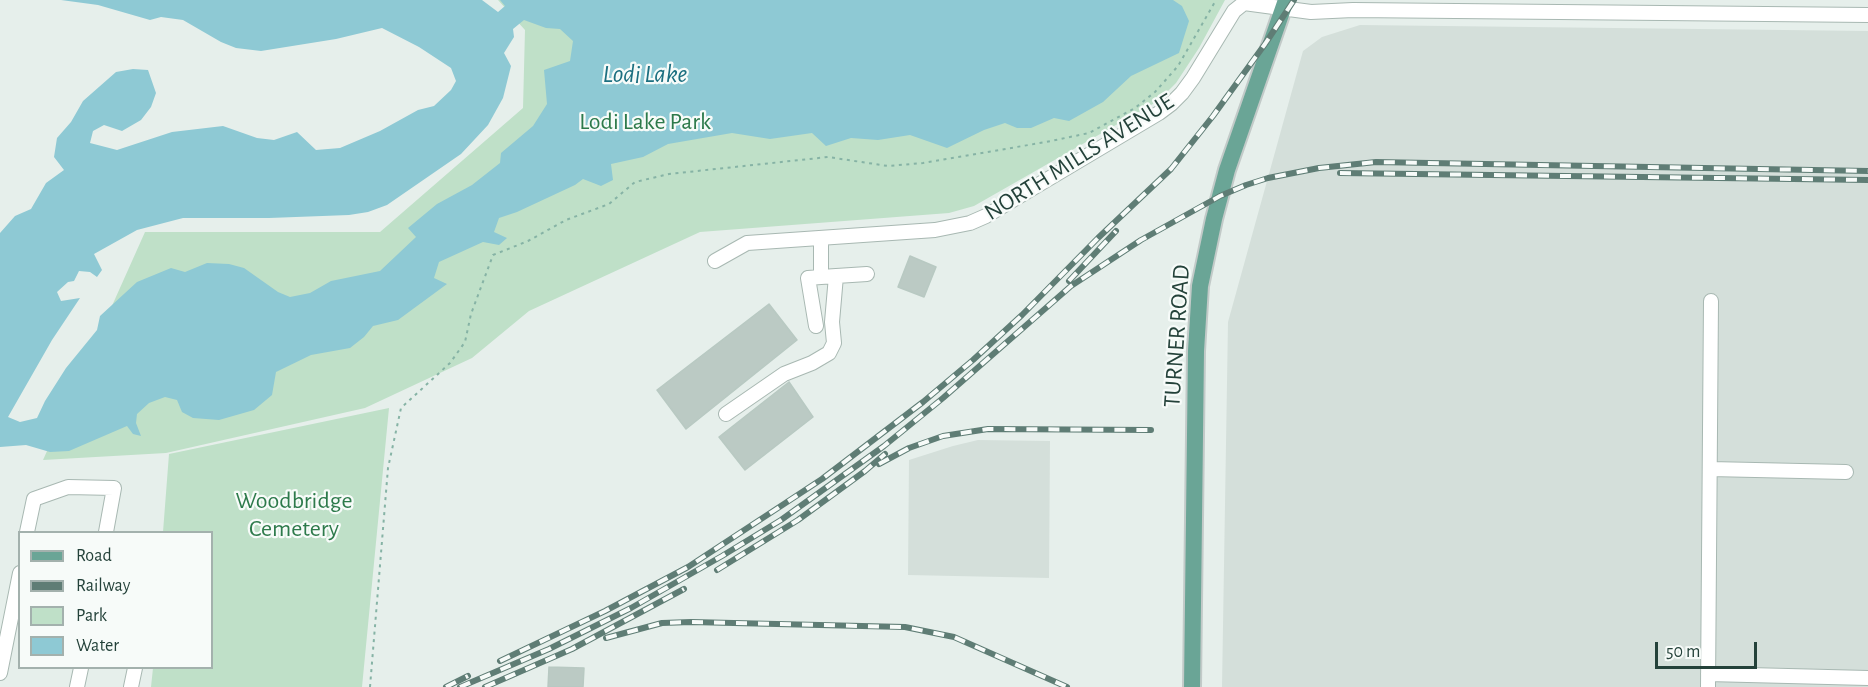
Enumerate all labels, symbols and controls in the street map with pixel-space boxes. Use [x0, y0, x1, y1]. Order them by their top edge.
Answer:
water label: Lodi Lake [603, 58, 687, 90]
street label: NORTH MILLS AVENUE [979, 87, 1179, 227]
park label: Lodi Lake Park [579, 108, 711, 136]
street label: TURNER ROAD [1158, 264, 1196, 408]
park label: Woodbridge Cemetery [235, 487, 353, 543]
legend [18, 531, 213, 669]
text: Road [76, 547, 112, 565]
text: Railway [76, 577, 130, 595]
text: Park [76, 607, 107, 625]
scale bar [1658, 630, 1760, 668]
text: Water [76, 637, 119, 655]
text: 50 m [1666, 643, 1700, 661]

